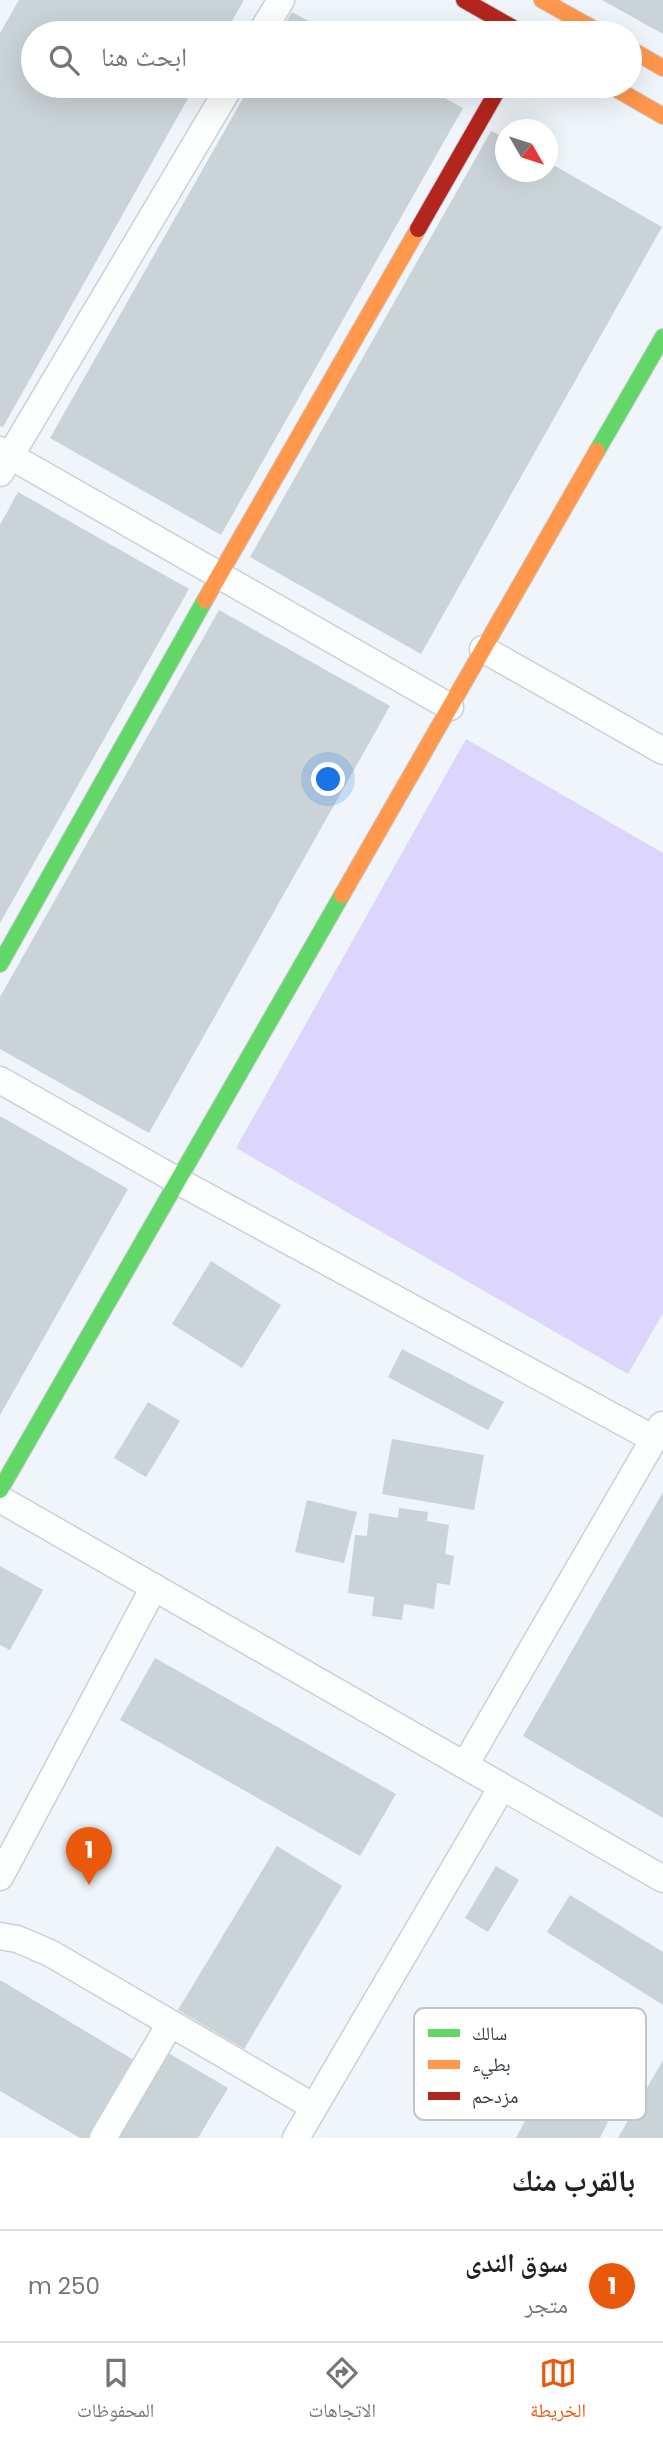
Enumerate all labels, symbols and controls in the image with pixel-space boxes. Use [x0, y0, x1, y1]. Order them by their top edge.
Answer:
search box [21, 21, 642, 98]
text: ابحث هنا [101, 39, 187, 75]
icon: search [45, 41, 83, 79]
north arrow [495, 119, 558, 182]
your location [311, 762, 345, 796]
pin: 1 [66, 1827, 112, 1885]
legend [414, 2008, 646, 2120]
text: سالك [472, 2020, 507, 2047]
text: بطيء [472, 2051, 511, 2080]
text: مزدحم [472, 2083, 518, 2110]
text: بالقرب منك [512, 2159, 635, 2202]
text: سوق الندى [465, 2245, 568, 2281]
text: 250 m [28, 2270, 100, 2302]
text: 1 [608, 2270, 616, 2302]
text: متجر [525, 2289, 568, 2321]
tab: المحفوظات [77, 2354, 154, 2429]
tab: الاتجاهات [308, 2354, 376, 2429]
tab: الخريطة [530, 2354, 586, 2429]

